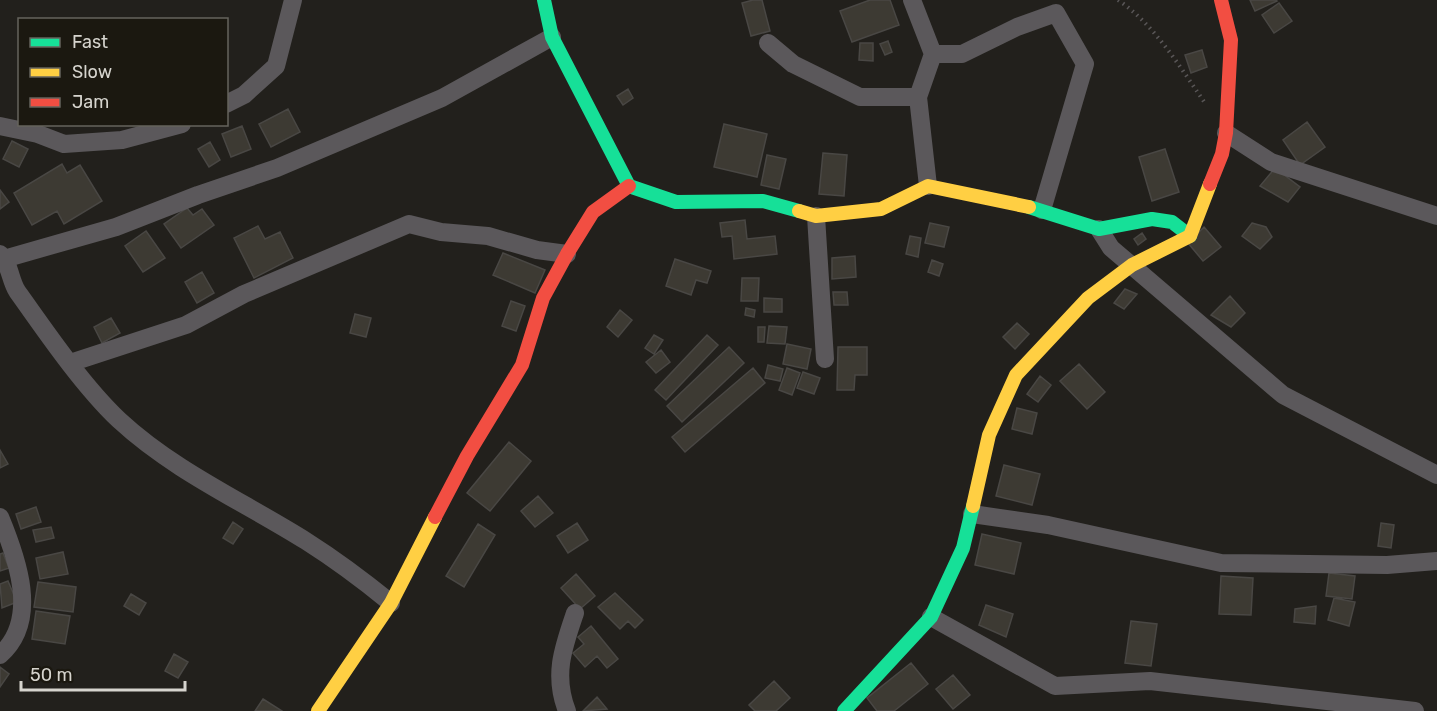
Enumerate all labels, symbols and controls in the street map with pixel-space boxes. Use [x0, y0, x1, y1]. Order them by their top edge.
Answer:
legend [18, 18, 228, 126]
text: Fast [72, 31, 108, 53]
text: Slow [72, 61, 112, 83]
text: Jam [72, 91, 109, 113]
scale bar [21, 654, 184, 692]
text: 50 m [30, 664, 73, 686]

